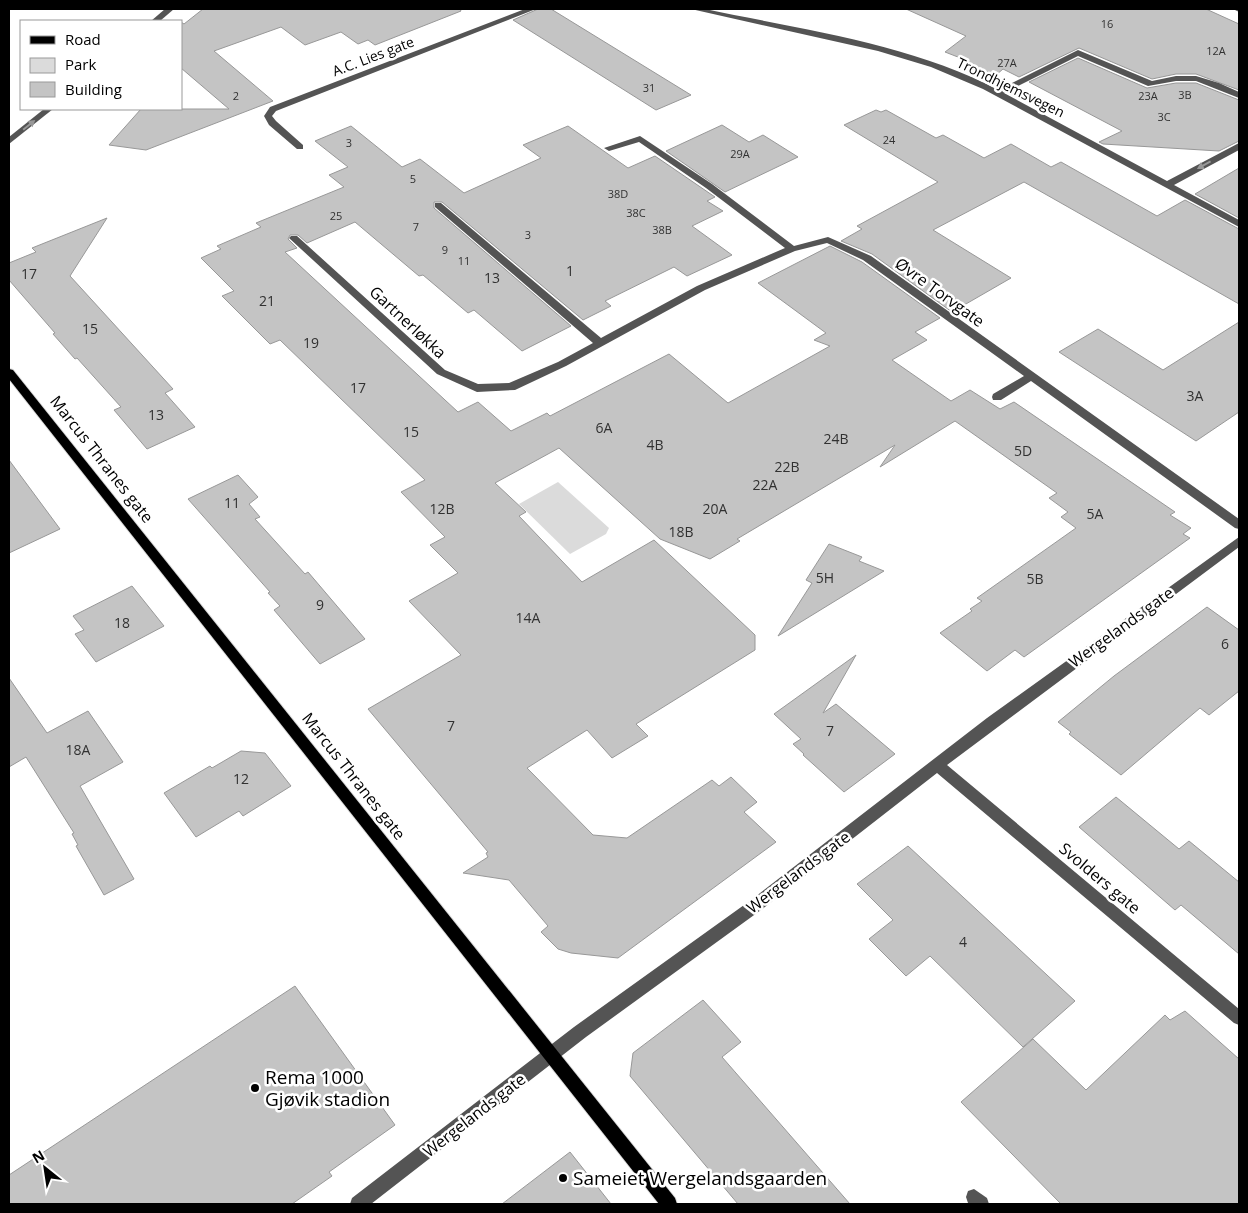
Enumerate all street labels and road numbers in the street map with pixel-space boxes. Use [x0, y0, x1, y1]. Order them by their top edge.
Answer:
street label: A.C. Lies gate [329, 32, 417, 80]
street label: Trondhjemsvegen [954, 53, 1068, 121]
street label: Øvre Torvgate [891, 252, 989, 332]
street label: Gartnerløkka [365, 281, 451, 363]
street label: Marcus Thranes gate [45, 391, 159, 527]
street label: Wergelands gate [1064, 581, 1178, 673]
street label: Marcus Thranes gate [297, 708, 411, 844]
street label: Wergelands gate [742, 826, 854, 918]
street label: Svolders gate [1055, 837, 1145, 919]
street label: Wergelands gate [418, 1068, 530, 1162]

